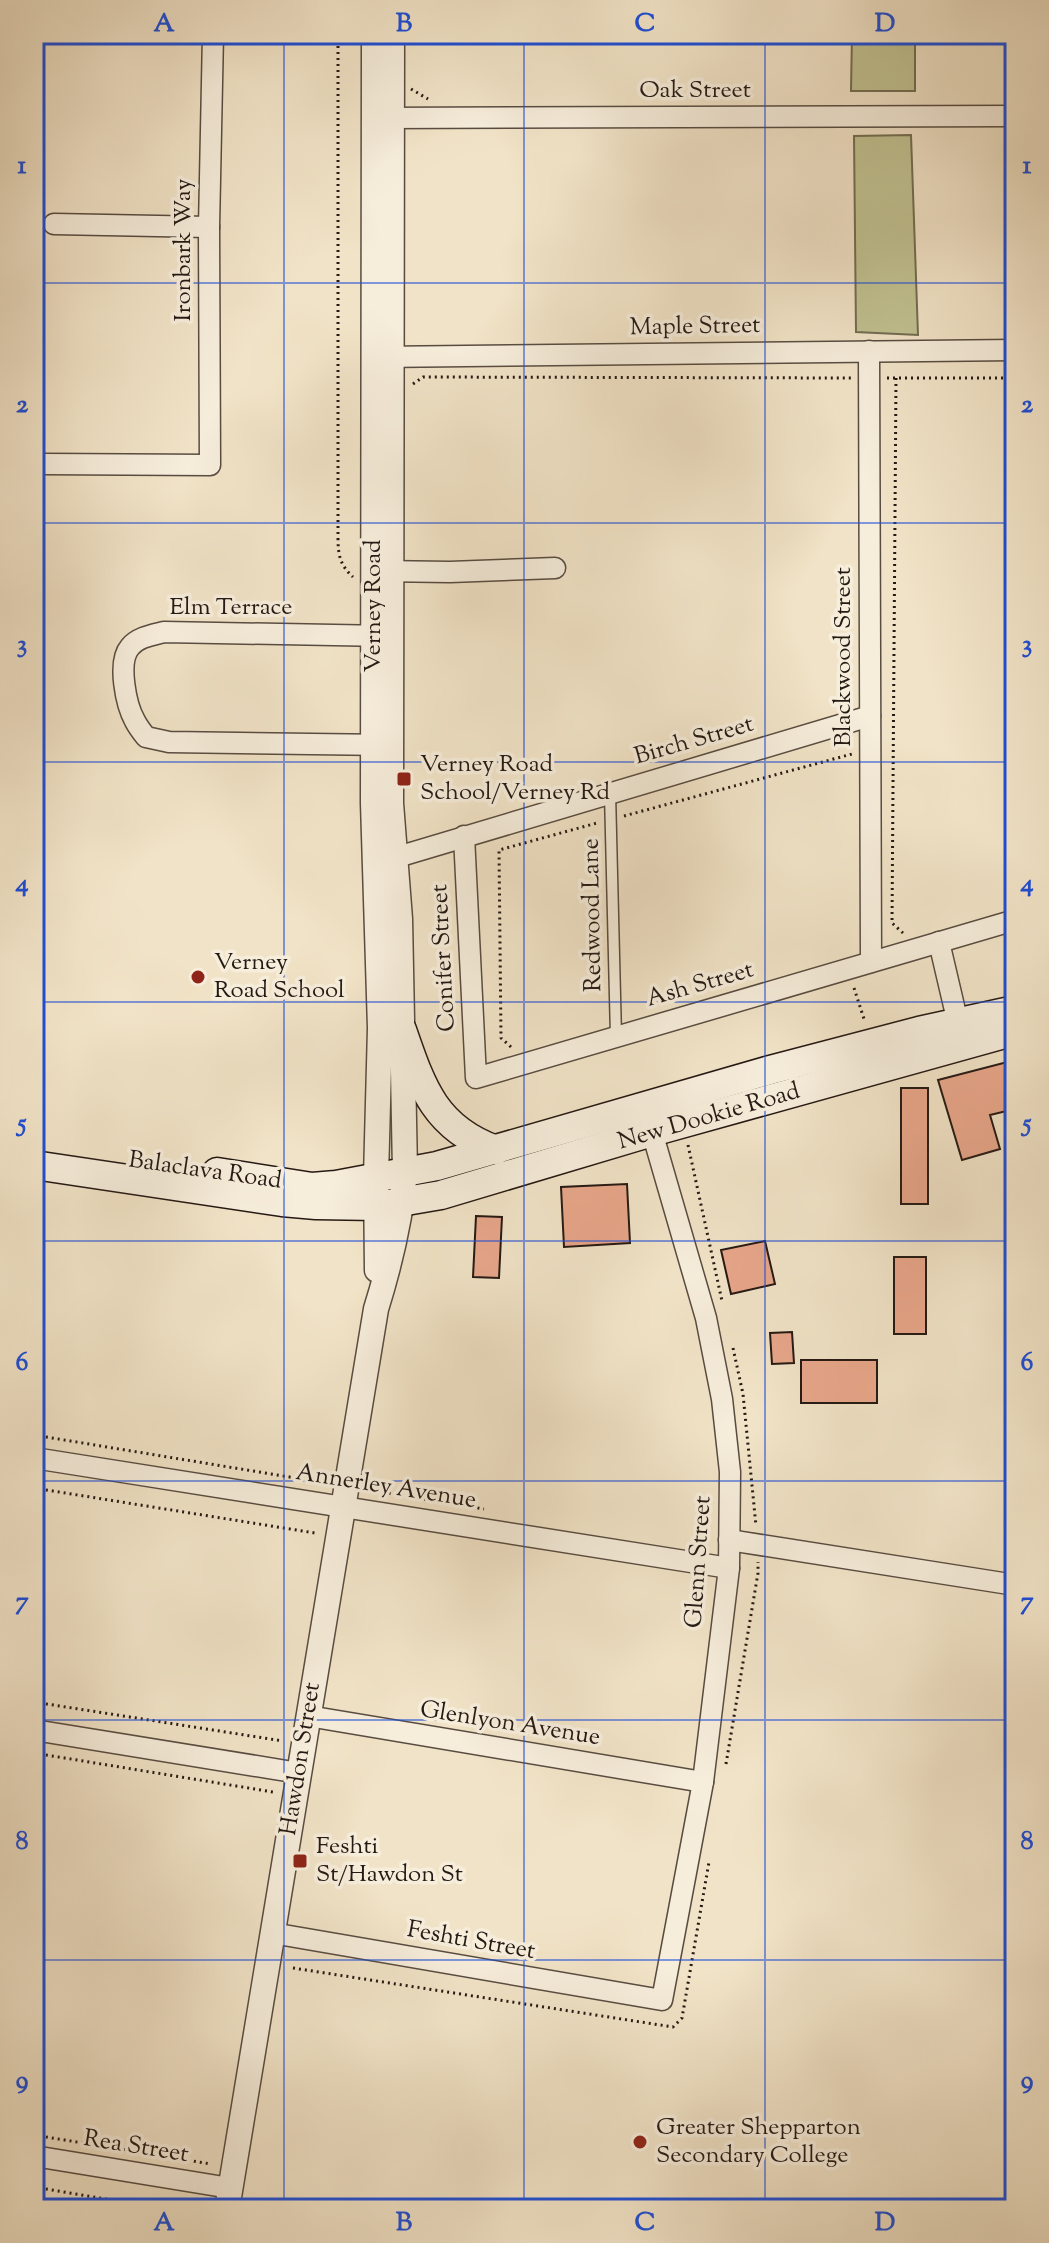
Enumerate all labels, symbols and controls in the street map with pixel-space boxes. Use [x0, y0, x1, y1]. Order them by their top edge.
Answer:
text: A [153, 6, 175, 43]
text: B [396, 6, 413, 43]
text: C [635, 6, 655, 43]
text: D [875, 6, 895, 43]
street label: Oak Street [639, 74, 751, 108]
text: 1 [18, 148, 27, 185]
text: 1 [1023, 148, 1032, 185]
street label: Ironbark Way [167, 179, 201, 321]
street label: Maple Street [629, 309, 761, 345]
text: 2 [16, 387, 29, 424]
text: 2 [1021, 387, 1034, 424]
street label: Verney Road [357, 539, 391, 672]
street label: Blackwood Street [827, 567, 861, 747]
street label: Elm Terrace [170, 591, 292, 625]
text: 3 [17, 627, 27, 664]
text: 3 [1022, 627, 1032, 664]
street label: Birch Street [630, 708, 758, 774]
place label: Verney Road School/Verney Rd [420, 748, 611, 810]
marker: Verney Road School/Verney Rd [395, 770, 413, 788]
street label: Redwood Lane [575, 838, 611, 992]
text: 4 [14, 866, 29, 903]
text: 4 [1019, 866, 1034, 903]
street label: Conifer Street [423, 883, 465, 1033]
place label: Verney Road School [214, 946, 345, 1008]
street label: Ash Street [642, 953, 758, 1017]
marker: Verney Road School [189, 968, 207, 986]
street label: New Dookie Road [614, 1075, 804, 1159]
text: 5 [16, 1106, 27, 1143]
text: 5 [1021, 1106, 1032, 1143]
street label: Balaclava Road [126, 1143, 284, 1199]
text: 6 [16, 1345, 29, 1382]
text: 6 [1021, 1345, 1034, 1382]
street label: Annerley Avenue [293, 1456, 479, 1518]
street label: Glenn Street [677, 1495, 721, 1629]
text: 7 [15, 1584, 29, 1621]
text: 7 [1020, 1584, 1034, 1621]
street label: Hawdon Street [272, 1680, 330, 1838]
street label: Glenlyon Avenue [417, 1693, 603, 1755]
text: 8 [15, 1824, 29, 1861]
text: 8 [1020, 1824, 1034, 1861]
place label: Feshti St/Hawdon St [316, 1830, 463, 1892]
marker: Feshti St/Hawdon St [291, 1852, 309, 1870]
street label: Feshti Street [404, 1913, 538, 1969]
text: 9 [16, 2063, 29, 2100]
text: 9 [1021, 2063, 1034, 2100]
place label: Greater Shepparton Secondary College [656, 2111, 861, 2173]
street label: Rea Street [81, 2122, 191, 2172]
marker: Greater Shepparton Secondary College [631, 2133, 649, 2151]
text: A [153, 2205, 175, 2242]
text: B [396, 2205, 413, 2242]
text: C [635, 2205, 655, 2242]
text: D [875, 2205, 895, 2242]

